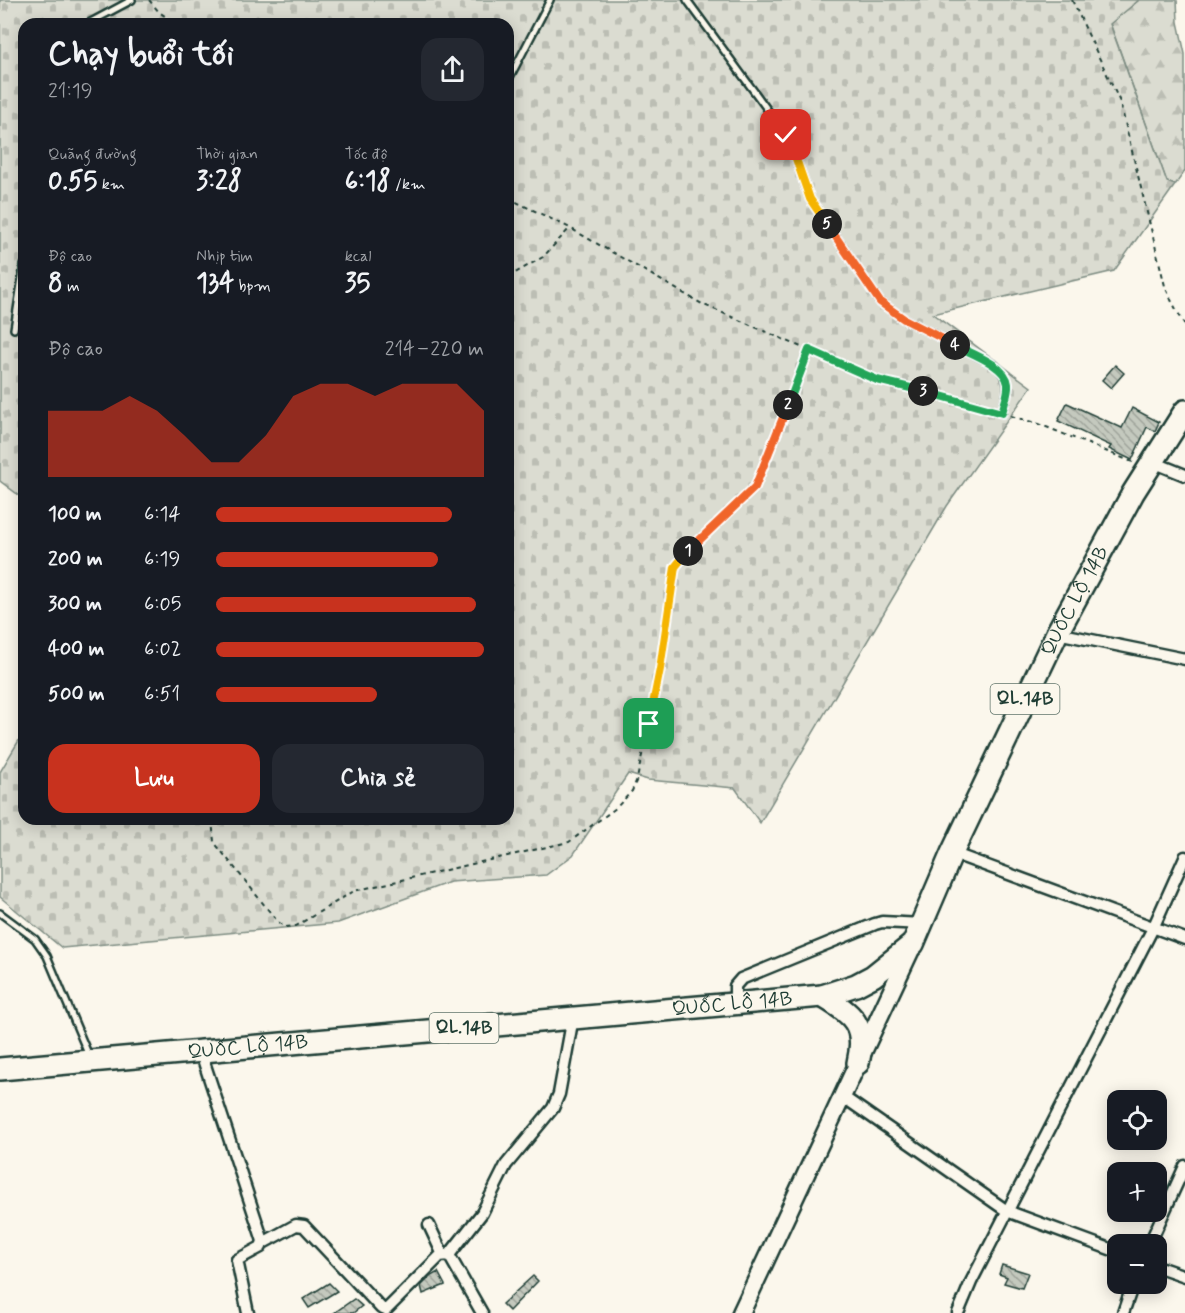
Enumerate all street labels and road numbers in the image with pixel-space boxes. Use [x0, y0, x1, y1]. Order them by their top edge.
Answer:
street label: QUỐC LỘ 14B [1035, 541, 1115, 660]
road number: QL.14B [990, 684, 1060, 714]
street label: QUỐC LỘ 14B [671, 985, 794, 1023]
road number: QL.14B [430, 1013, 498, 1043]
street label: QUỐC LỘ 14B [187, 1028, 309, 1066]

